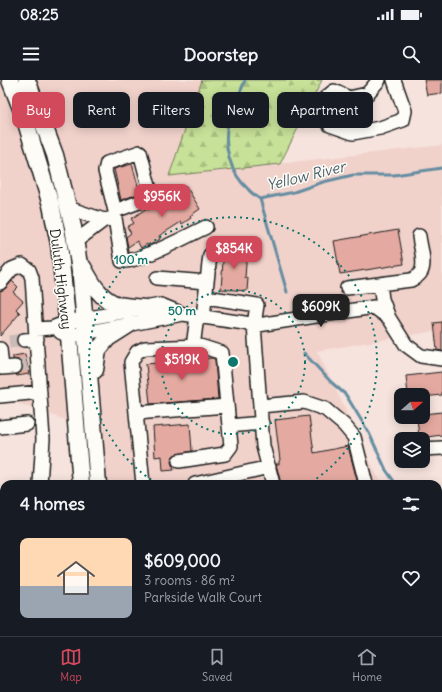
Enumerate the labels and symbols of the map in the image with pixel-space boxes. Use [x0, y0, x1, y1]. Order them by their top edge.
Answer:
water label: Yellow River [265, 156, 349, 194]
pin: $956K [134, 184, 190, 218]
street label: Duluth Highway [46, 228, 76, 330]
pin: $854K [206, 236, 262, 270]
text: 100 m [114, 252, 148, 267]
pin: $609K [293, 294, 349, 328]
text: 50 m [168, 303, 197, 318]
pin: $519K [154, 347, 210, 381]
centre of rings [226, 355, 240, 369]
north arrow [394, 388, 430, 424]

